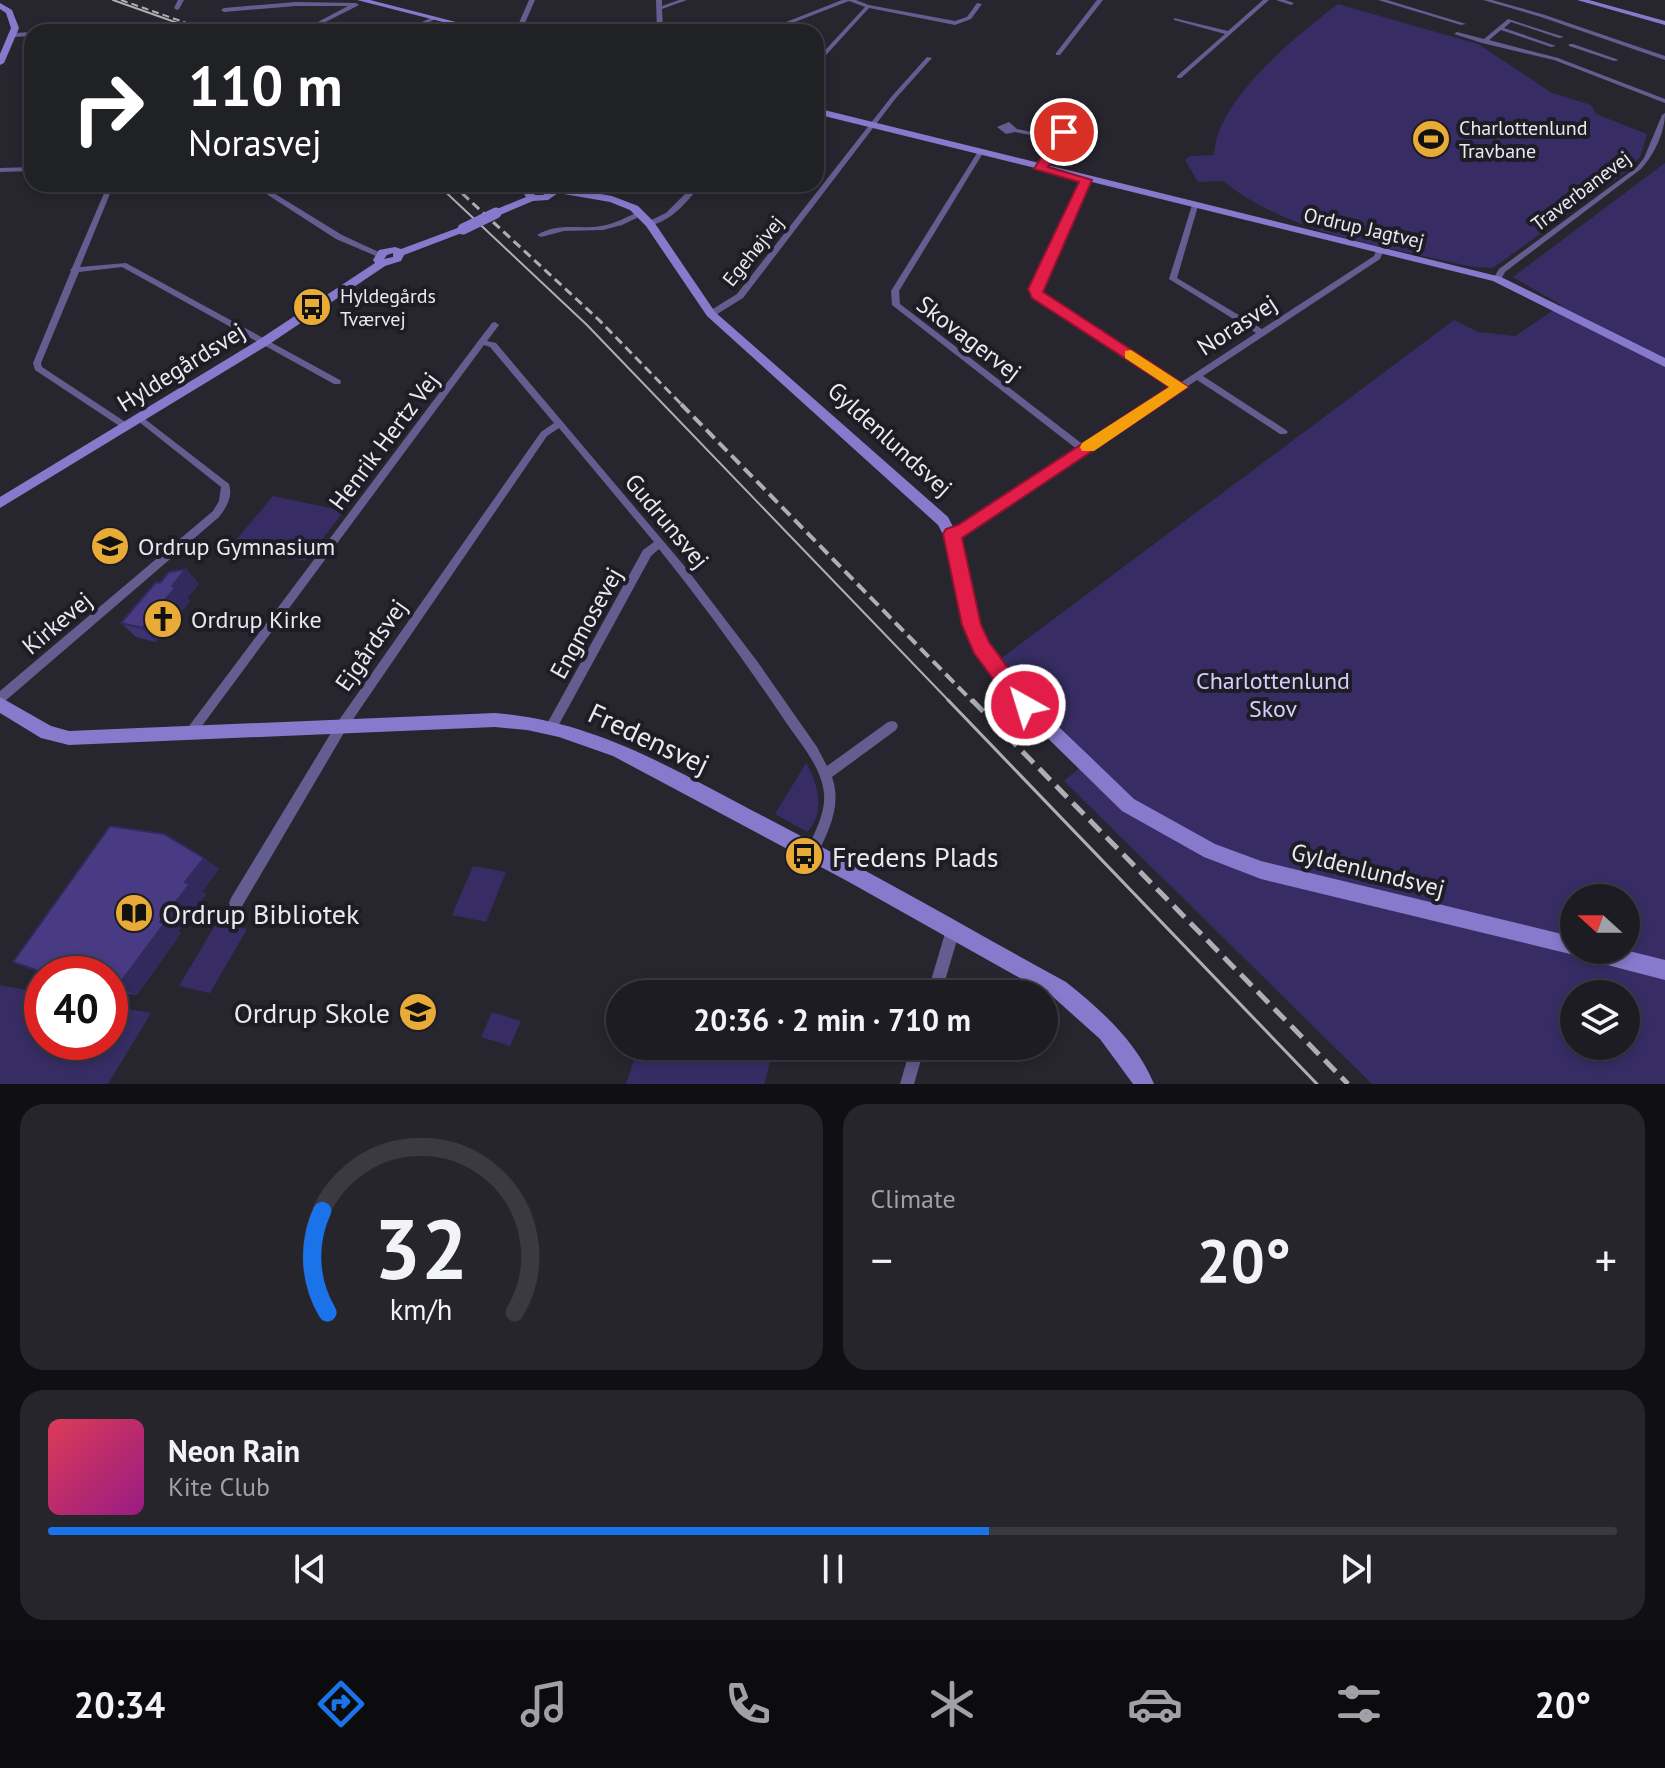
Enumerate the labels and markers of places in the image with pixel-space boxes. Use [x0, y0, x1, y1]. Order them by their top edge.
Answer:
pin [1030, 98, 1098, 166]
place label: Charlottenlund Travbane [1459, 115, 1587, 164]
sports icon: Charlottenlund Travbane [1410, 118, 1452, 160]
place label: Hyldegårds Tværvej [340, 283, 436, 332]
bus stop icon: Hyldegårds Tværvej [291, 286, 333, 328]
school or university icon: Ordrup Gymnasium [89, 525, 131, 567]
place label: Ordrup Gymnasium [138, 531, 335, 562]
church icon: Ordrup Kirke [142, 598, 184, 640]
place label: Ordrup Kirke [191, 604, 322, 635]
bus stop icon: Fredens Plads [783, 835, 825, 877]
place label: Fredens Plads [832, 838, 999, 875]
library icon: Ordrup Bibliotek [113, 892, 155, 934]
place label: Ordrup Bibliotek [162, 895, 360, 932]
school or university icon: Ordrup Skole [397, 991, 439, 1033]
place label: Ordrup Skole [234, 994, 390, 1031]

